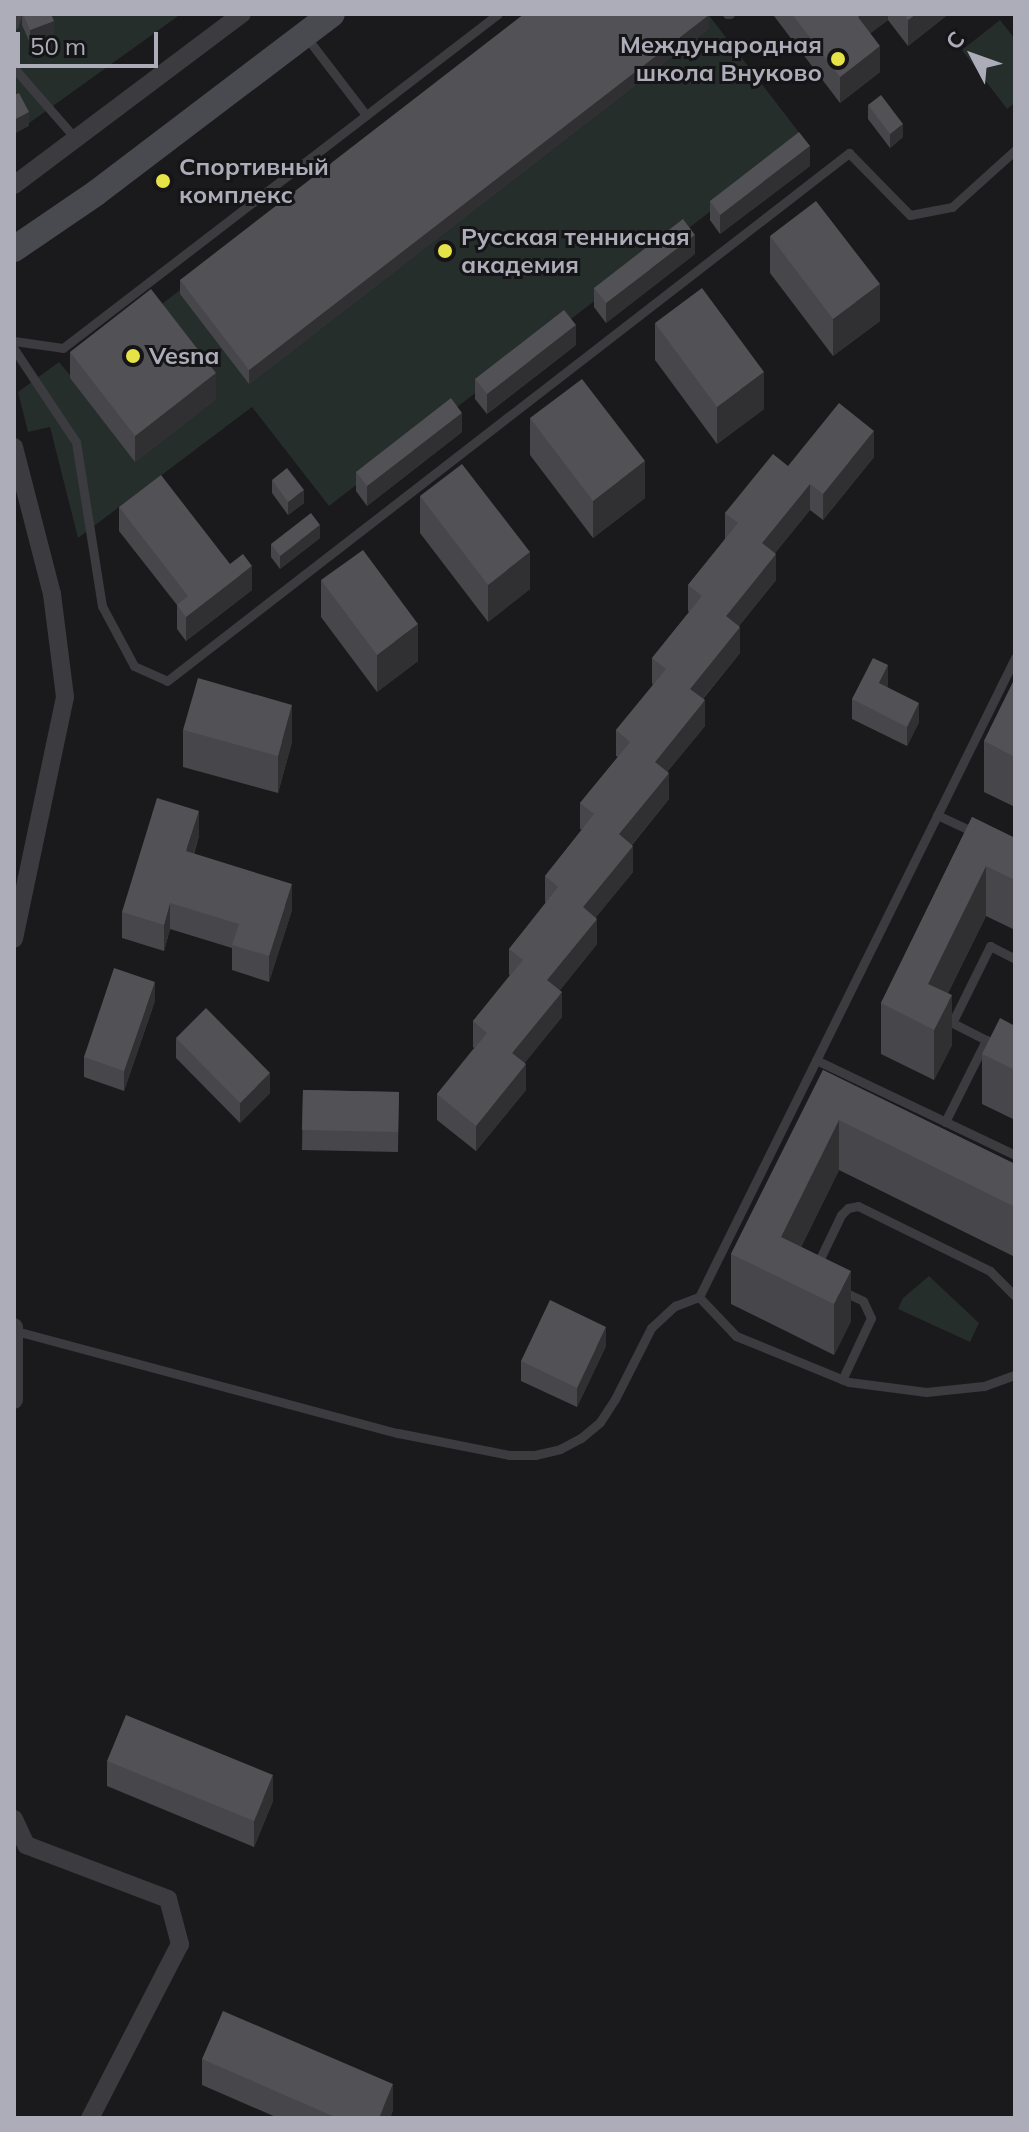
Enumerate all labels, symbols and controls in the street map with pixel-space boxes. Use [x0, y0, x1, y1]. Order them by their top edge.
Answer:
scale bar [20, 16, 162, 66]
north arrow [933, 16, 1013, 96]
text: С [939, 25, 970, 55]
text: 50 m [30, 31, 86, 61]
place label: Международная школа Внуково [620, 31, 822, 87]
marker: Международная школа Внуково [829, 50, 847, 68]
place label: Спортивный комплекс [179, 153, 329, 209]
marker: Спортивный комплекс [154, 172, 172, 190]
place label: Русская теннисная академия [461, 223, 690, 279]
marker: Русская теннисная академия [436, 242, 454, 260]
place label: Vesna [149, 342, 219, 370]
marker: Vesna [124, 347, 142, 365]

